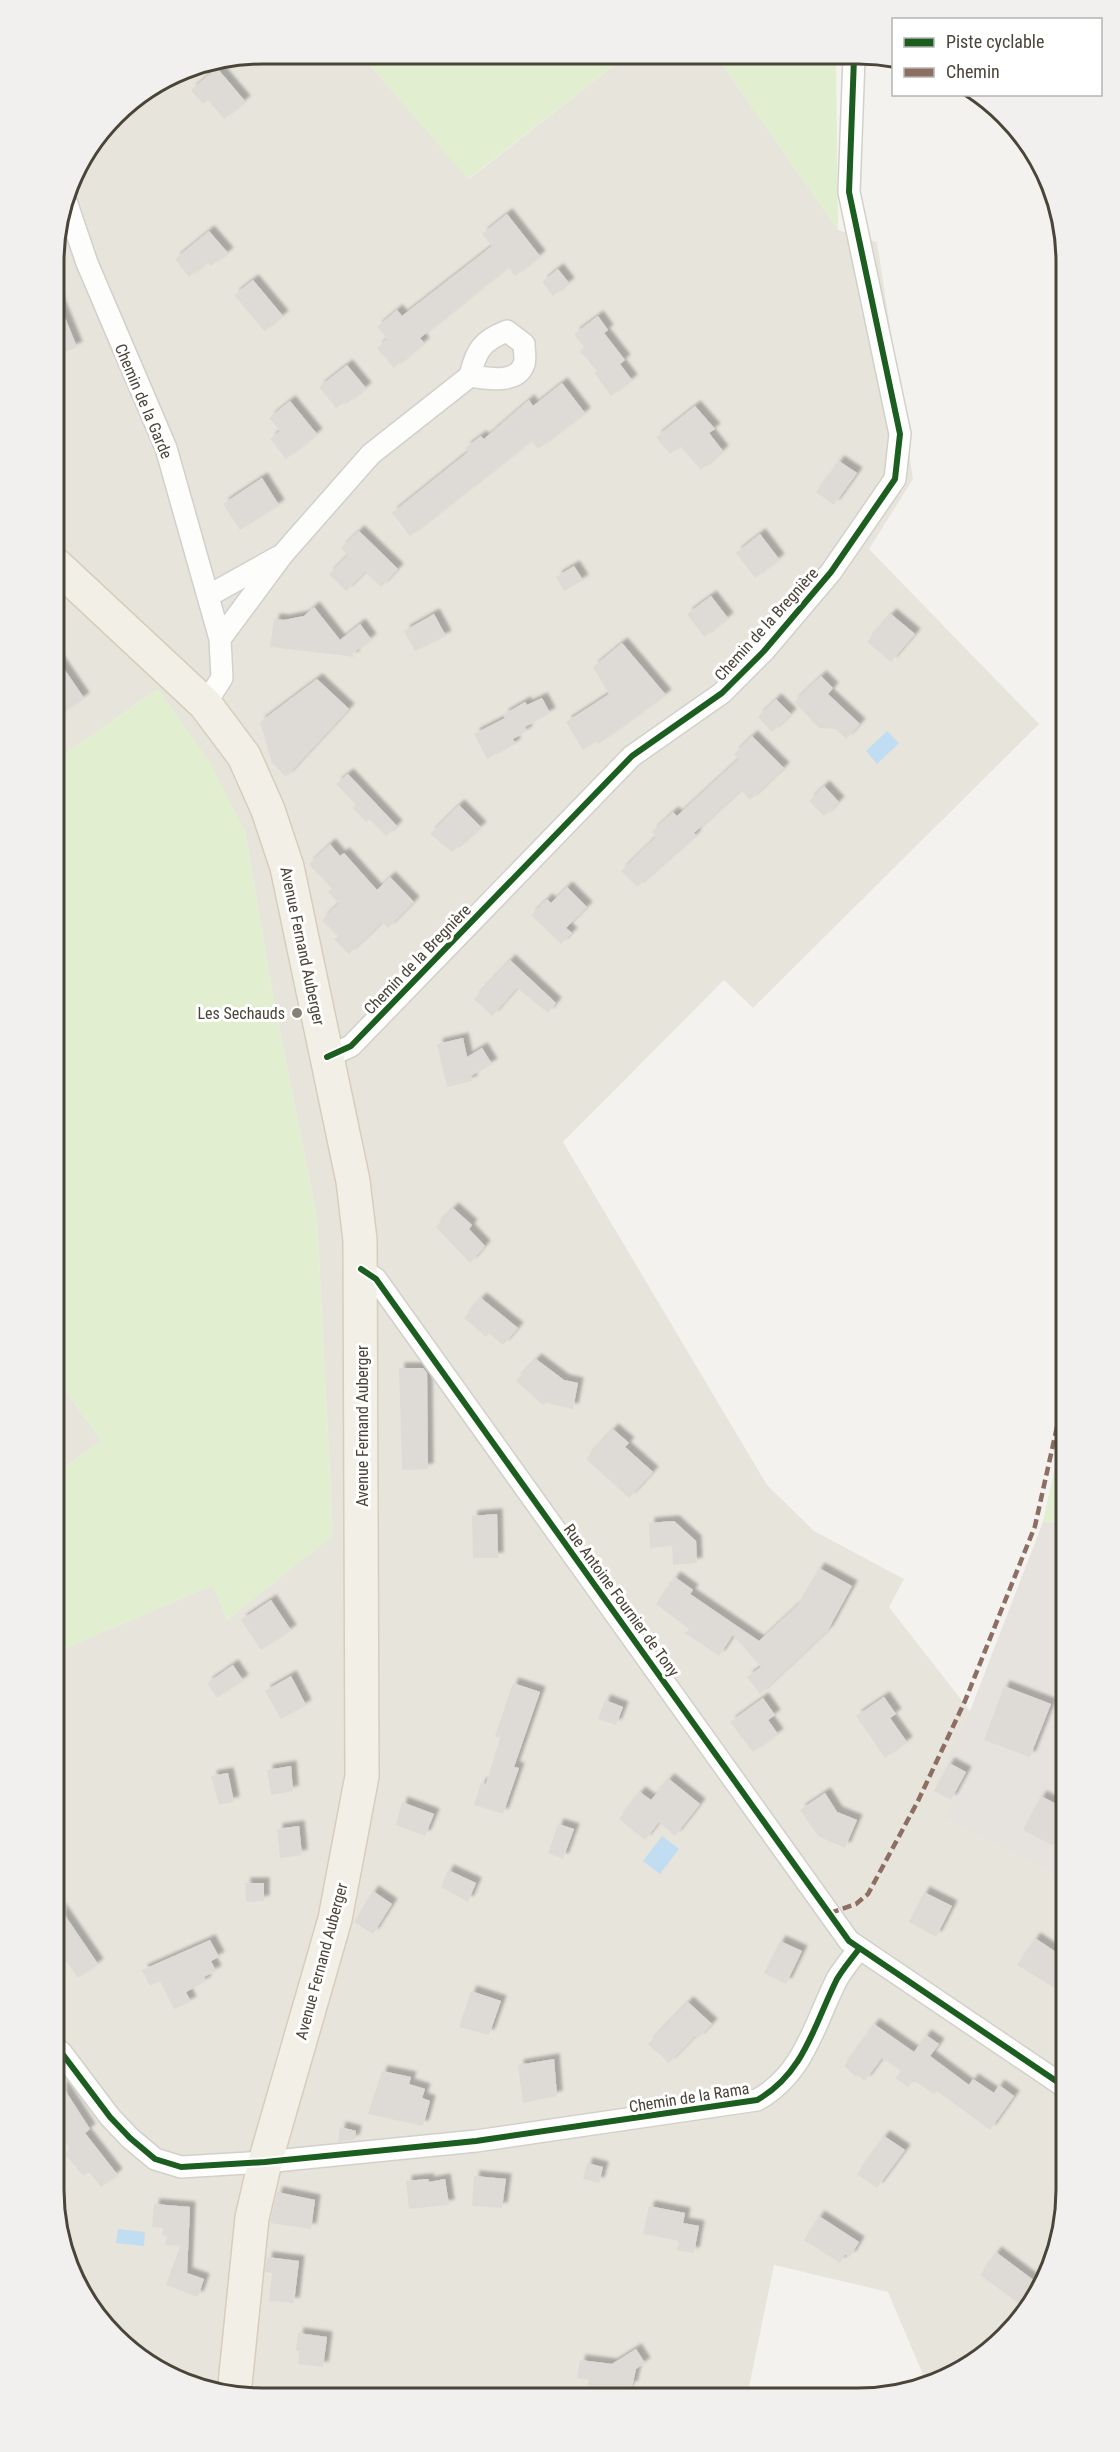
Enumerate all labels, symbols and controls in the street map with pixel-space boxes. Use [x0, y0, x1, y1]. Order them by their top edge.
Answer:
legend [892, 18, 1102, 96]
text: Piste cyclable [946, 31, 1044, 52]
text: Chemin [946, 61, 1000, 82]
street label: Chemin de la Garde [111, 341, 176, 461]
street label: Chemin de la Bregnière [711, 564, 822, 685]
street label: Avenue Fernand Auberger [276, 865, 329, 1027]
street label: Chemin de la Bregnière [360, 900, 475, 1018]
place label: Les Sechauds [197, 1004, 285, 1023]
marker: Les Sechauds [290, 1006, 304, 1020]
street label: Avenue Fernand Auberger [353, 1345, 372, 1507]
street label: Rue Antoine Fournier de Tony [560, 1520, 684, 1681]
street label: Avenue Fernand Auberger [291, 1880, 352, 2042]
street label: Chemin de la Rama [628, 2079, 751, 2116]

